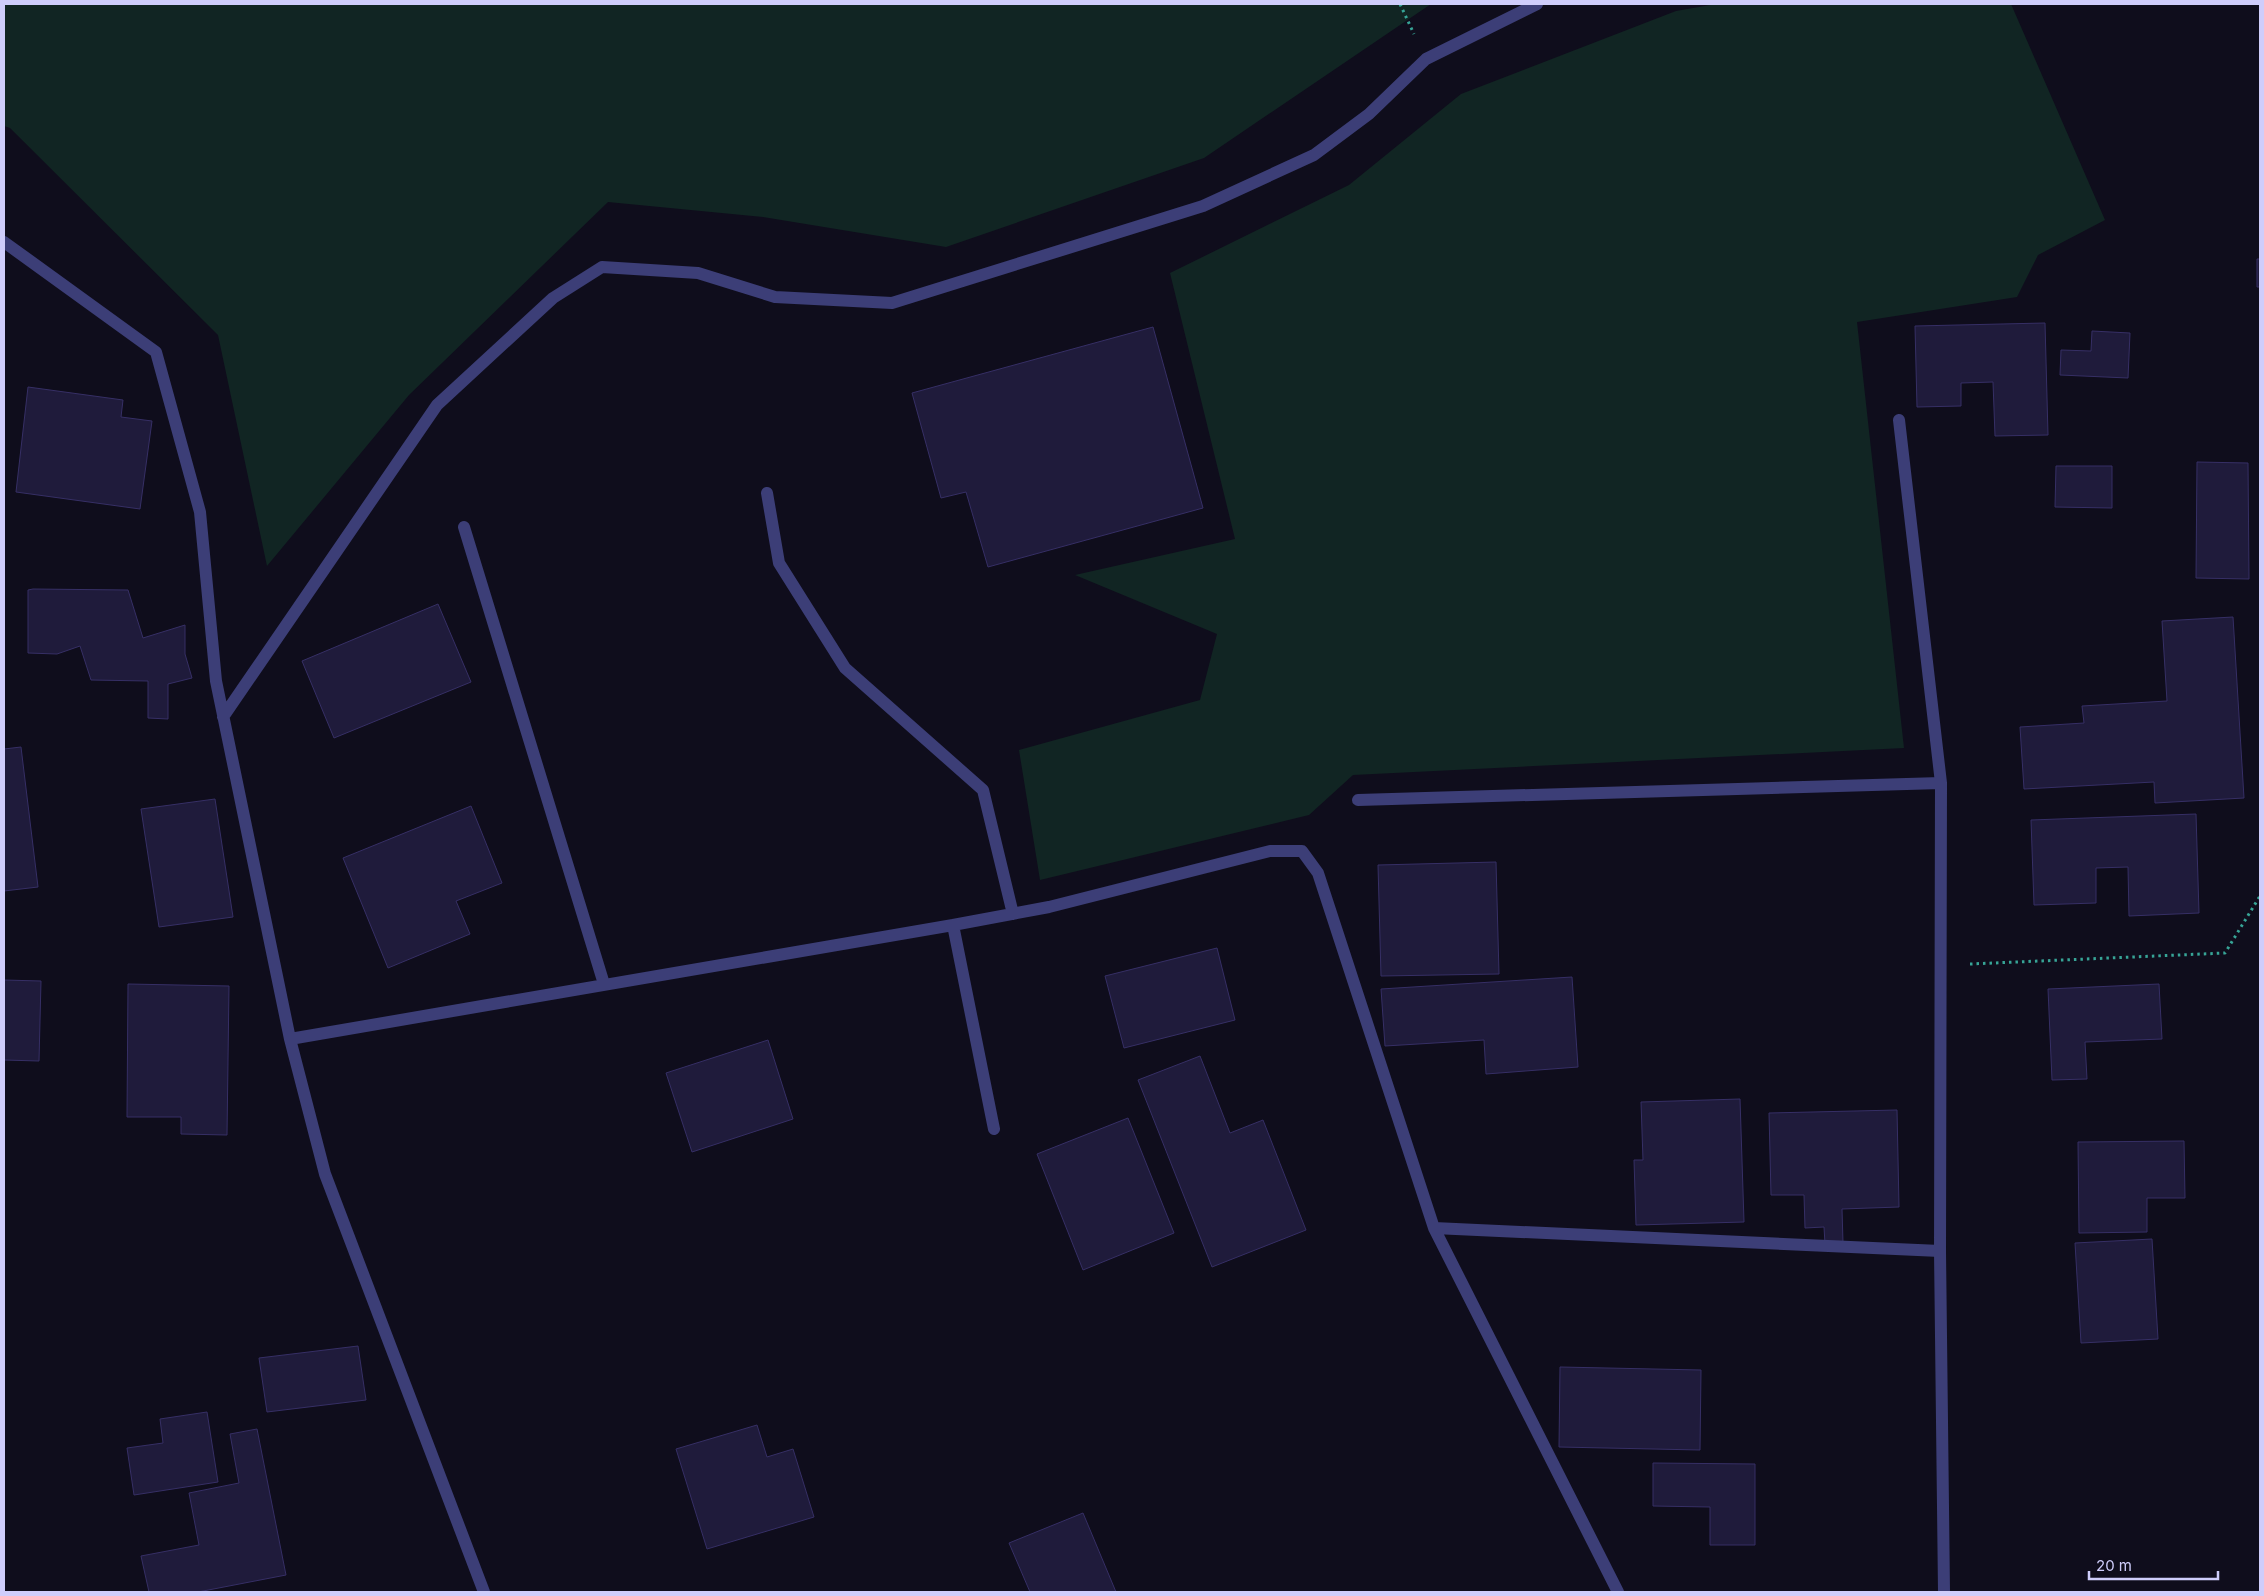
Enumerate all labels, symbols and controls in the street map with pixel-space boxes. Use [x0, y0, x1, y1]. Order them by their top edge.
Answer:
scale bar [2089, 1548, 2218, 1580]
text: 20 m [2096, 1556, 2132, 1575]

